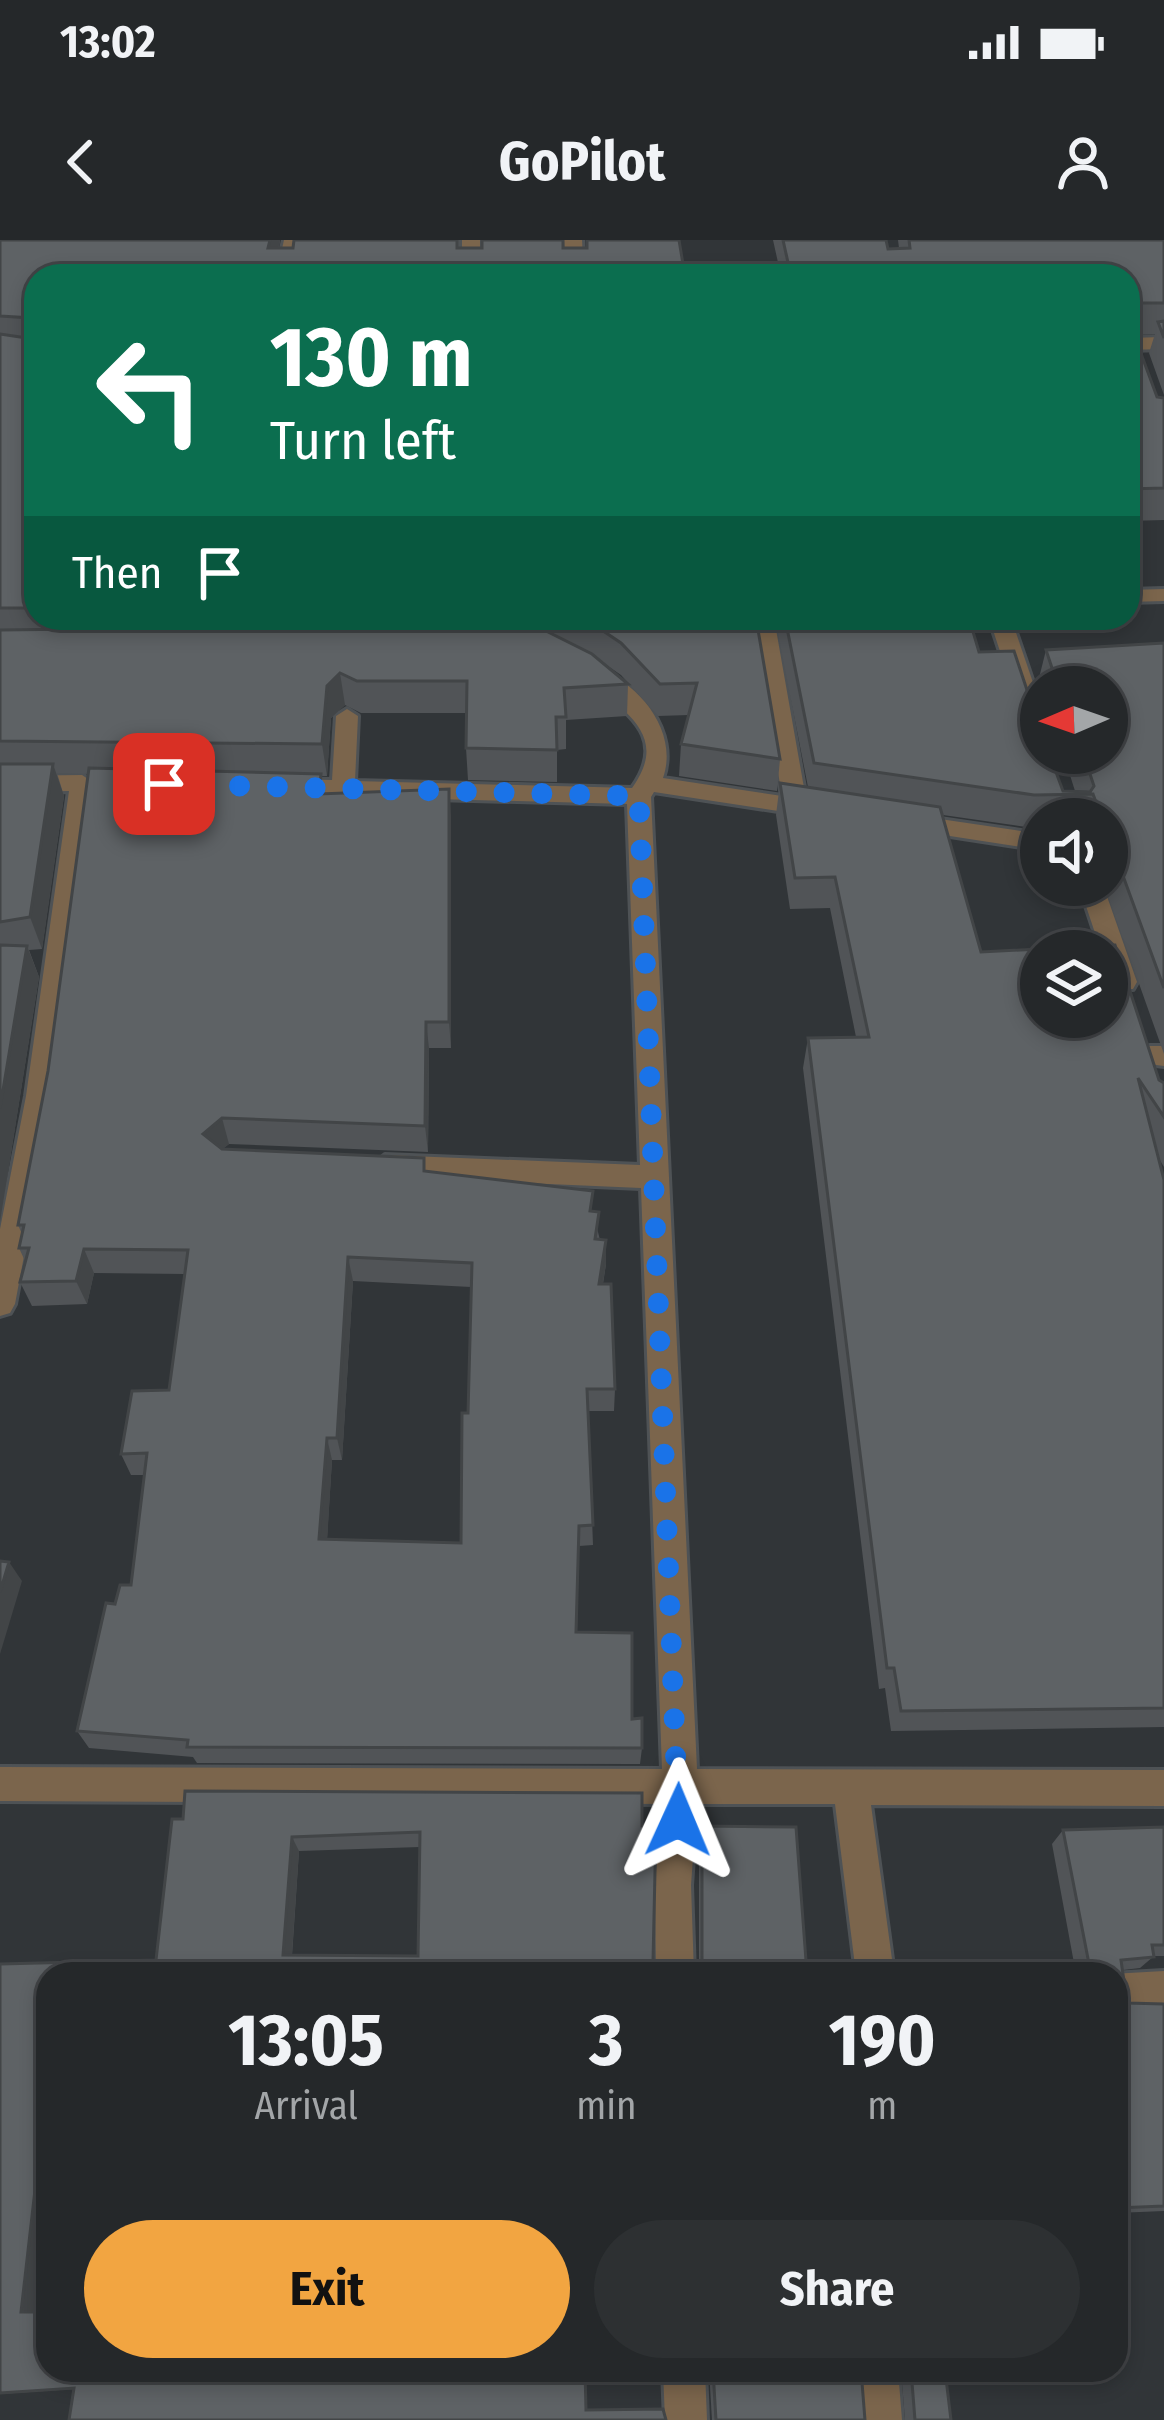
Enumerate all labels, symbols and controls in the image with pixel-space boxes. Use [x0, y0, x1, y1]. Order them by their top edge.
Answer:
text: 13:02 [60, 15, 156, 69]
icon: back [48, 129, 114, 195]
icon: person [1050, 129, 1116, 195]
text: GoPilot [499, 130, 665, 194]
text: 130 m [270, 307, 473, 408]
icon: left [72, 312, 228, 468]
text: Turn left [270, 409, 456, 473]
icon: arrive [187, 540, 253, 606]
text: Then [72, 546, 163, 600]
north arrow [1020, 666, 1128, 774]
map controls [1020, 666, 1128, 1038]
pin [113, 733, 215, 835]
icon: arrive [131, 751, 197, 817]
button: sound [1020, 798, 1128, 906]
button: layers [1020, 930, 1128, 1038]
position arrow [615, 1757, 741, 1883]
text: 13:05 [228, 1998, 384, 2084]
text: 3 [589, 1998, 623, 2084]
text: 190 [829, 1998, 936, 2084]
text: Arrival [254, 2083, 358, 2129]
text: min [576, 2083, 637, 2129]
text: m [867, 2083, 897, 2129]
button: Exit [84, 2220, 570, 2358]
button: Share [594, 2220, 1080, 2358]

